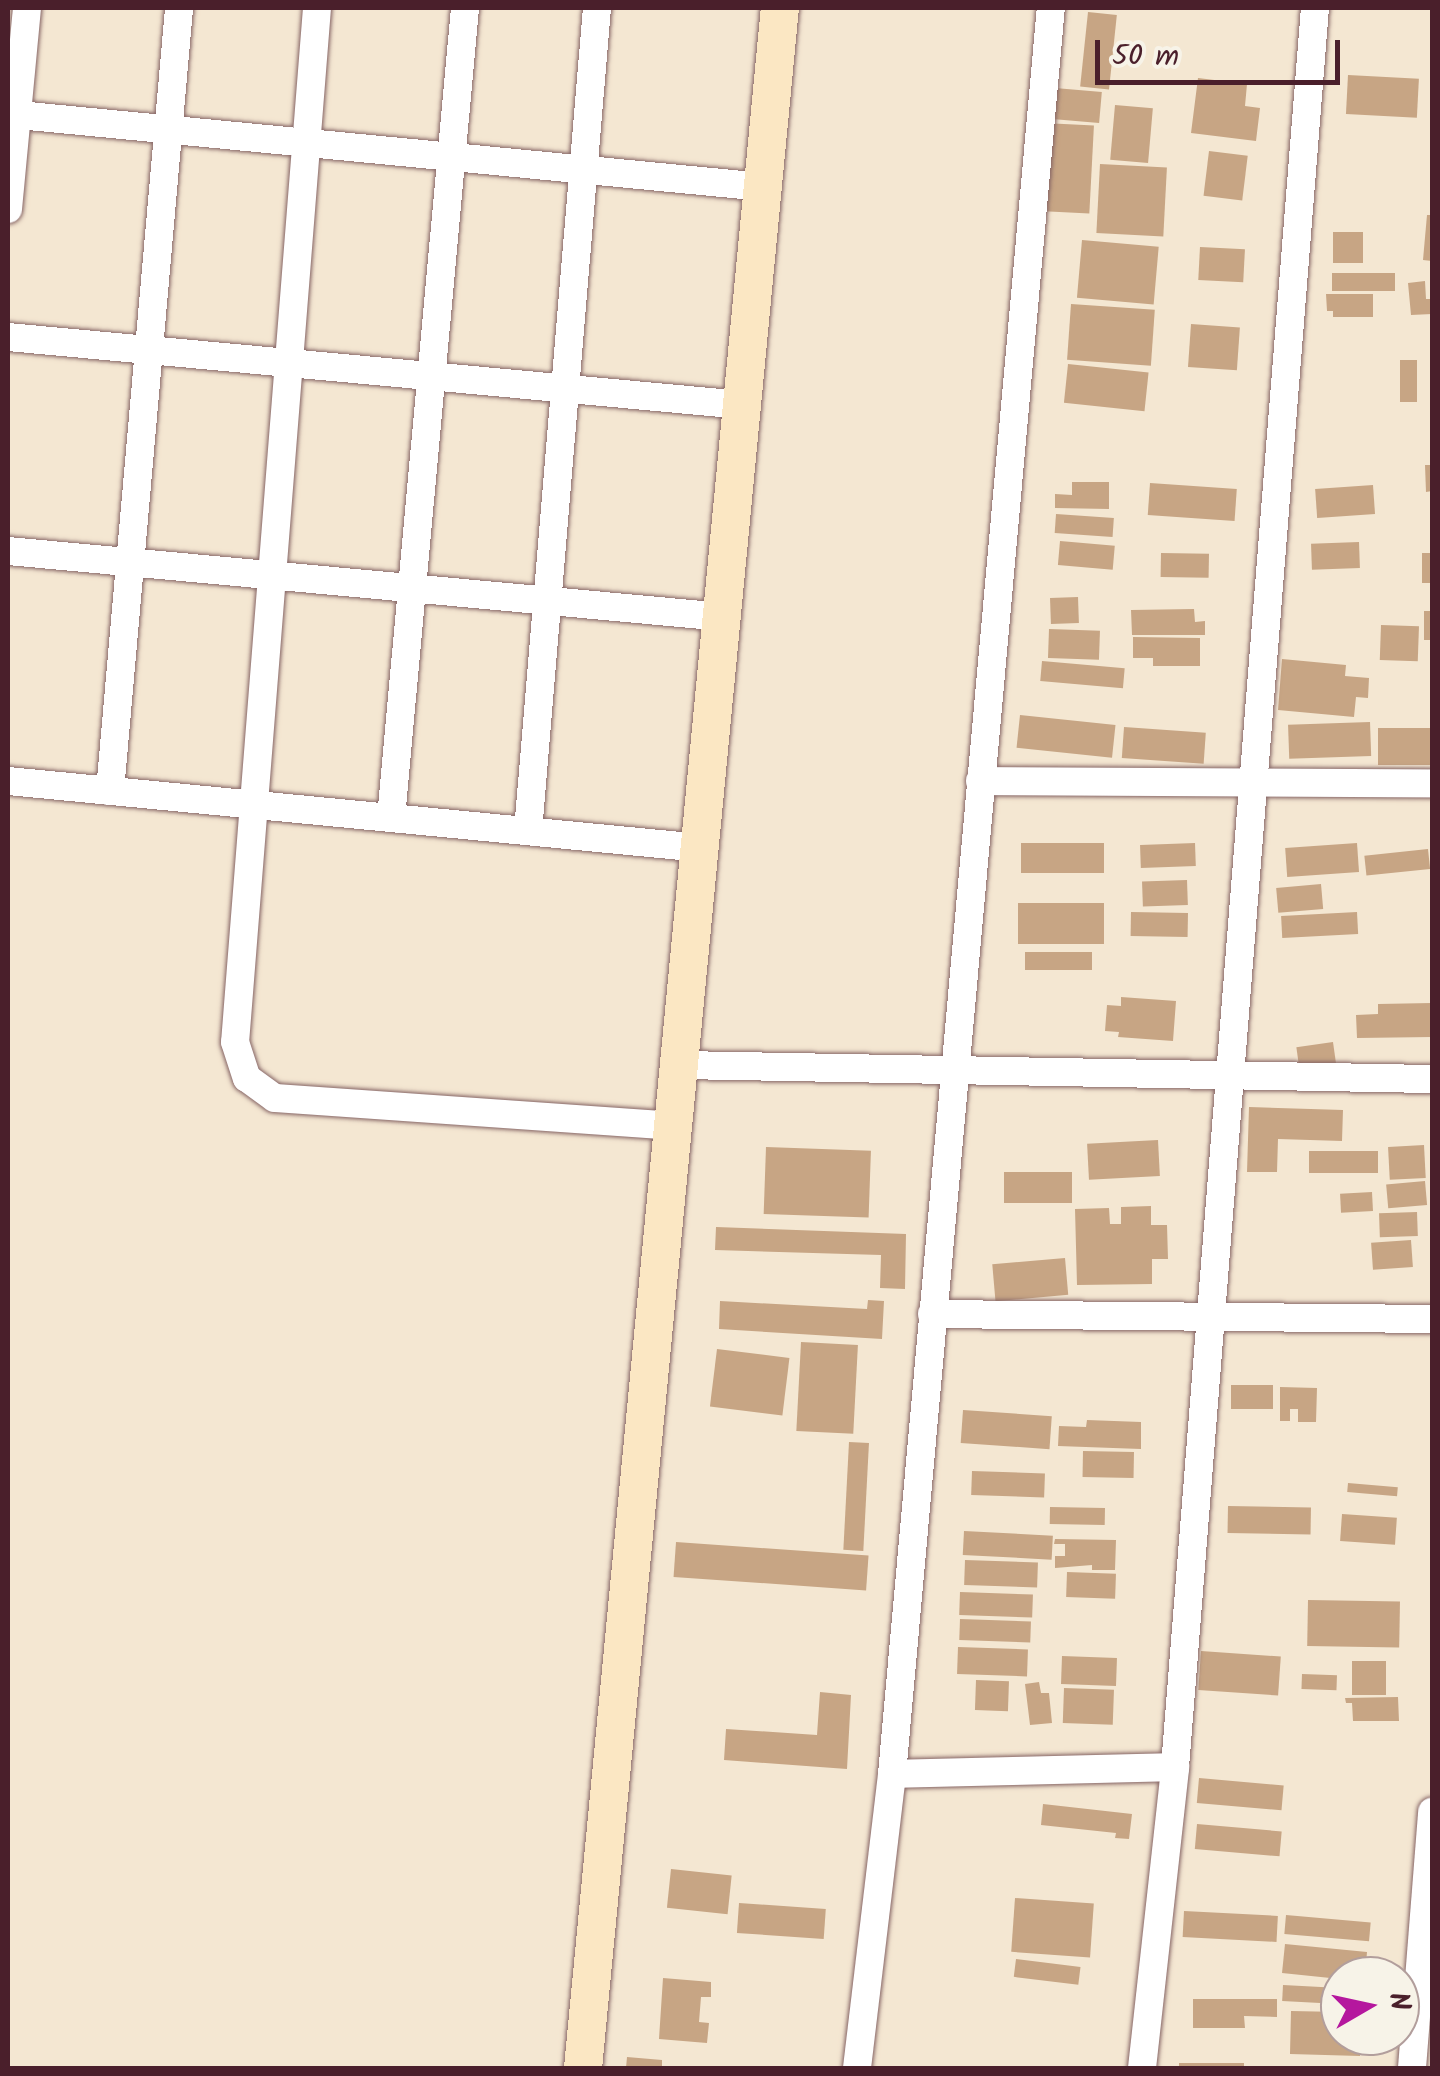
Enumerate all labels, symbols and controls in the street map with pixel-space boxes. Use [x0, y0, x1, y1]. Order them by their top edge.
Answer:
scale bar [1100, 20, 1345, 82]
text: 50 m [1112, 33, 1179, 81]
north arrow [1320, 1956, 1420, 2056]
text: N [1375, 1989, 1422, 2014]

